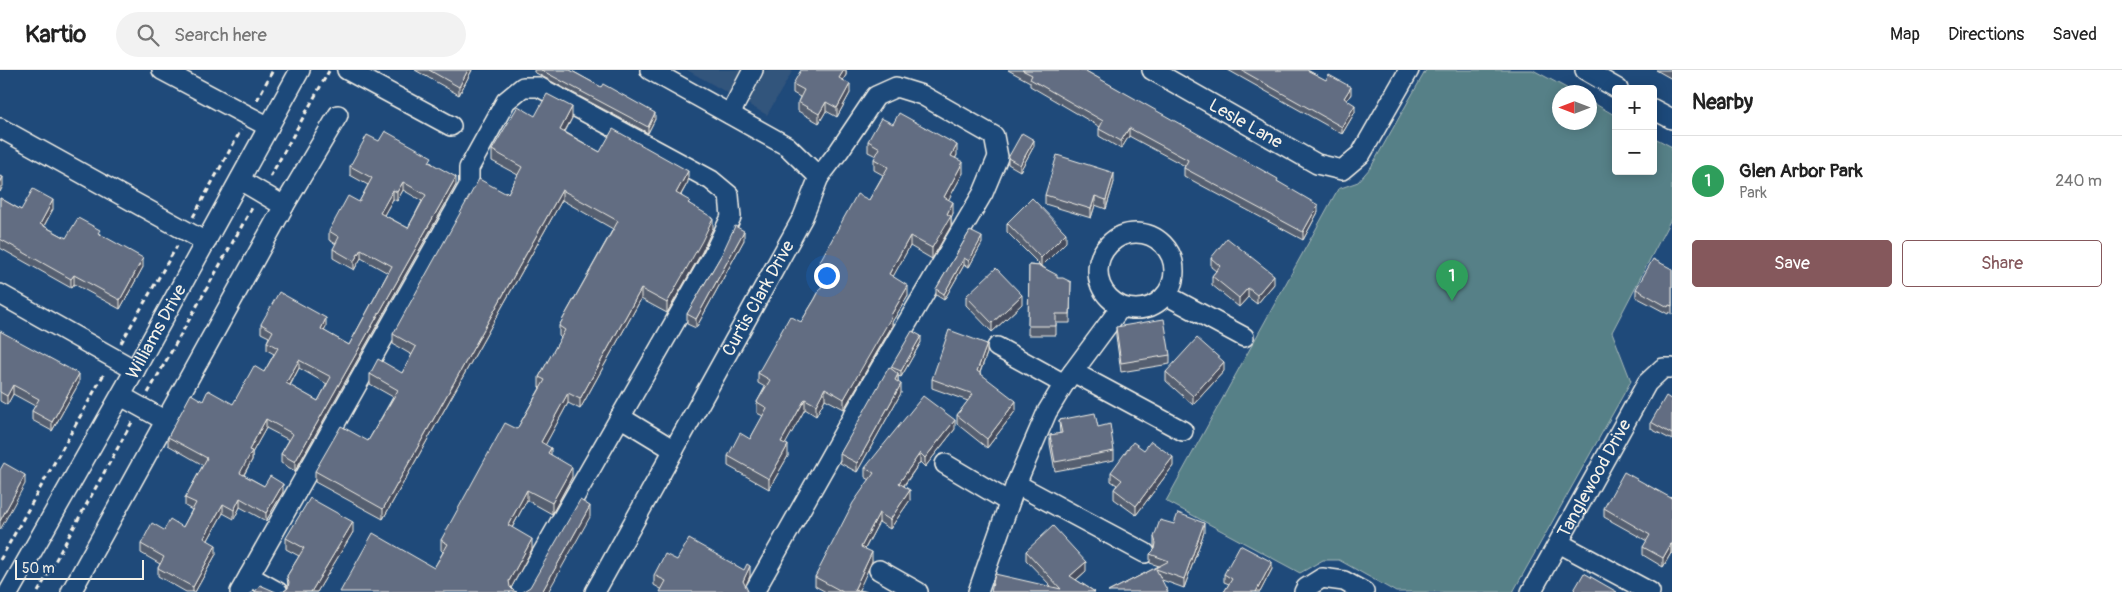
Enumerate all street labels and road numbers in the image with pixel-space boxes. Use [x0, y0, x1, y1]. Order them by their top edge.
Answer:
street label: Lesle Lane [1205, 94, 1287, 154]
street label: Curtis Clark Drive [717, 236, 800, 360]
street label: Williams Drive [121, 280, 192, 384]
street label: Tanglewood Drive [1552, 415, 1637, 542]

